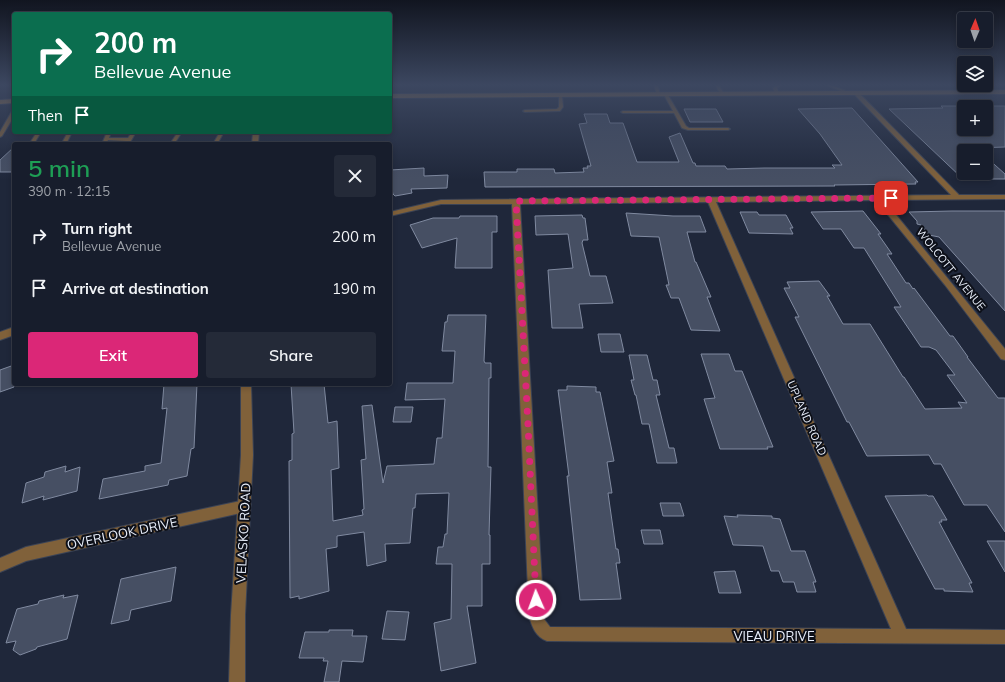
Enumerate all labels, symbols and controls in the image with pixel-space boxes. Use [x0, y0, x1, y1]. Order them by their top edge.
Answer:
north arrow [957, 12, 993, 48]
map controls [957, 12, 993, 180]
text: 200 m [94, 25, 177, 60]
icon: right [28, 28, 80, 80]
button: layers [957, 56, 993, 92]
text: Bellevue Avenue [94, 60, 231, 83]
button: + [957, 100, 993, 136]
icon: arrive [71, 104, 93, 126]
text: Then [28, 106, 63, 125]
button: − [957, 144, 993, 180]
text: 5 min [28, 153, 90, 183]
button: close [334, 155, 376, 197]
pin [874, 181, 908, 215]
text: 390 m · 12:15 [28, 183, 110, 199]
icon: arrive [880, 187, 902, 209]
text: Turn right [62, 219, 132, 238]
icon: right [28, 225, 50, 247]
street label: WOLCOTT AVENUE [913, 225, 989, 313]
text: 200 m [332, 227, 376, 246]
text: Bellevue Avenue [62, 238, 161, 254]
icon: arrive [28, 277, 50, 299]
text: Arrive at destination [62, 279, 209, 298]
text: 190 m [332, 279, 376, 298]
button: Exit [28, 332, 198, 378]
button: Share [206, 332, 376, 378]
street label: UPLAND ROAD [784, 378, 830, 458]
street label: VELASKO ROAD [232, 482, 254, 584]
street label: OVERLOOK DRIVE [65, 513, 179, 553]
position arrow [515, 579, 557, 621]
street label: VIEAU DRIVE [733, 628, 815, 644]

